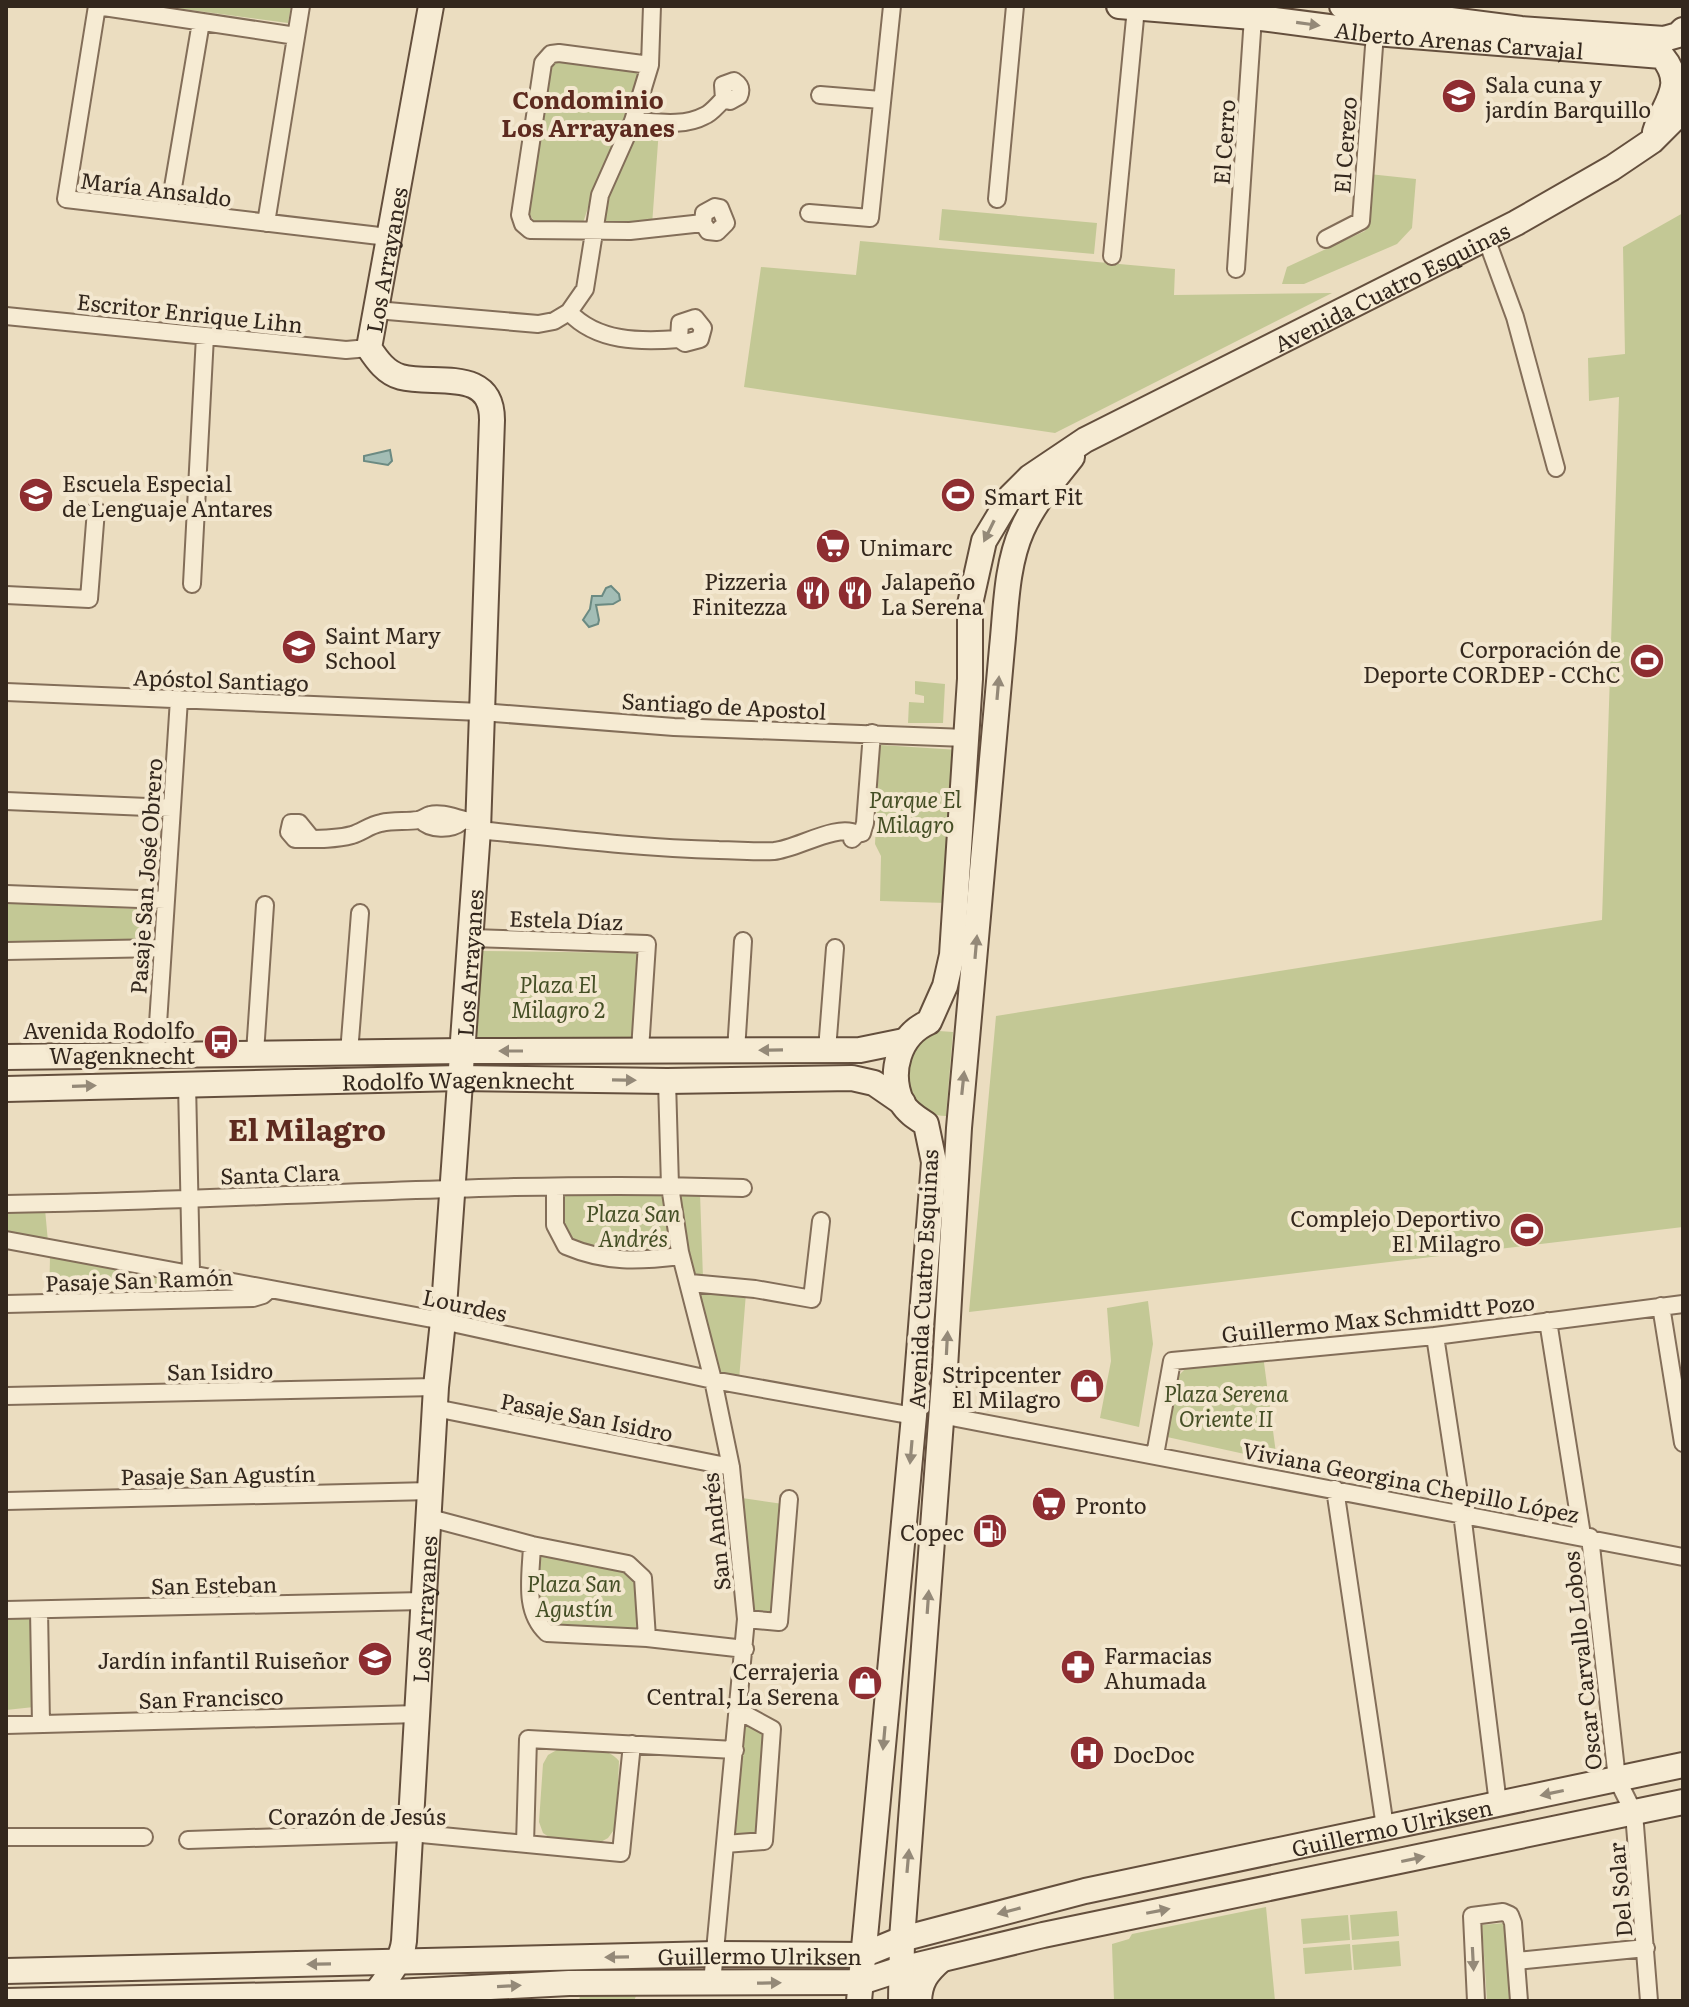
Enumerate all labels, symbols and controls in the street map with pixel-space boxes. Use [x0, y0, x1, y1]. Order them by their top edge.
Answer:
street label: Alberto Arenas Carvajal [1333, 11, 1585, 66]
one-way arrow [1296, 18, 1321, 31]
place label: Sala cuna y jardín Barquillo [1485, 67, 1651, 125]
school or university icon: Sala cuna y jardín Barquillo [1440, 77, 1478, 115]
district label: Condominio Los Arrayanes [501, 81, 675, 144]
street label: El Cerezo [1324, 95, 1364, 195]
street label: El Cerro [1204, 98, 1242, 186]
street label: María Ansaldo [78, 162, 234, 214]
street label: Los Arrayanes [356, 184, 414, 335]
street label: Avenida Cuatro Esquinas [1268, 213, 1515, 359]
street label: Escritor Enrique Lihn [75, 284, 305, 340]
place label: Escuela Especial de Lenguaje Antares [62, 466, 272, 524]
school or university icon: Escuela Especial de Lenguaje Antares [17, 476, 55, 514]
sports icon: Smart Fit [939, 476, 977, 514]
place label: Smart Fit [984, 479, 1083, 512]
one-way arrow [982, 519, 996, 542]
supermarket icon: Unimarc [814, 527, 852, 565]
place label: Unimarc [859, 530, 952, 563]
place label: Pizzeria Finitezza [692, 564, 787, 622]
place label: Jalapeño La Serena [881, 564, 984, 622]
restaurant icon: Pizzeria Finitezza [794, 574, 832, 612]
restaurant icon: Jalapeño La Serena [836, 574, 874, 612]
place label: Saint Mary School [325, 618, 441, 676]
school or university icon: Saint Mary School [280, 628, 318, 666]
place label: Corporación de Deporte CORDEP - CChC [1363, 632, 1621, 690]
sports icon: Corporación de Deporte CORDEP - CChC [1628, 642, 1666, 680]
street label: Apóstol Santiago [132, 659, 310, 699]
one-way arrow [992, 675, 1005, 700]
street label: Santiago de Apostol [621, 683, 827, 727]
street label: Pasaje San José Obrero [120, 757, 170, 995]
park label: Parque El Milagro [868, 782, 962, 840]
street label: Los Arrayanes [447, 888, 490, 1038]
street label: Estela Díaz [508, 901, 624, 937]
one-way arrow [970, 934, 983, 959]
park label: Plaza El Milagro 2 [511, 967, 605, 1025]
place label: Avenida Rodolfo Wagenknecht [23, 1013, 195, 1071]
bus stop icon: Avenida Rodolfo Wagenknecht [202, 1023, 240, 1061]
one-way arrow [498, 1044, 523, 1057]
one-way arrow [758, 1044, 783, 1056]
street label: Rodolfo Wagenknecht [341, 1061, 575, 1097]
one-way arrow [957, 1070, 970, 1095]
one-way arrow [612, 1074, 637, 1087]
one-way arrow [72, 1080, 97, 1093]
district label: El Milagro [228, 1106, 386, 1150]
street label: Avenida Cuatro Esquinas [899, 1148, 945, 1410]
street label: Santa Clara [220, 1154, 341, 1192]
park label: Plaza San Andrés [585, 1196, 681, 1254]
place label: Complejo Deportivo El Milagro [1290, 1201, 1501, 1259]
sports icon: Complejo Deportivo El Milagro [1508, 1211, 1546, 1249]
street label: Pasaje San Ramón [44, 1259, 234, 1299]
street label: Lourdes [420, 1279, 510, 1329]
street label: Guillermo Max Schmidtt Pozo [1220, 1284, 1536, 1350]
one-way arrow [940, 1330, 953, 1355]
street label: San Isidro [167, 1353, 273, 1387]
place label: Stripcenter El Milagro [942, 1357, 1062, 1415]
shop icon: Stripcenter El Milagro [1068, 1367, 1106, 1405]
park label: Plaza Serena Oriente II [1163, 1376, 1289, 1434]
street label: Pasaje San Isidro [498, 1383, 676, 1449]
street label: Viviana Georgina Chepillo López [1240, 1432, 1583, 1530]
one-way arrow [904, 1440, 917, 1465]
street label: Pasaje San Agustín [120, 1456, 316, 1492]
street label: San Andrés [692, 1471, 738, 1593]
supermarket icon: Pronto [1030, 1485, 1068, 1523]
place label: Pronto [1075, 1488, 1147, 1521]
fuel station icon: Copec [971, 1512, 1009, 1550]
place label: Copec [900, 1515, 964, 1548]
street label: Los Arrayanes [402, 1535, 444, 1684]
street label: Oscar Carvallo Lobos [1553, 1550, 1609, 1772]
street label: San Esteban [151, 1566, 277, 1602]
park label: Plaza San Agustín [526, 1566, 622, 1624]
one-way arrow [922, 1589, 935, 1614]
place label: Farmacias Ahumada [1104, 1638, 1212, 1696]
school or university icon: Jardín infantil Ruiseñor [356, 1640, 394, 1678]
place label: Jardín infantil Ruiseñor [97, 1643, 350, 1676]
pharmacy icon: Farmacias Ahumada [1059, 1648, 1097, 1686]
place label: Cerrajeria Central, La Serena [646, 1654, 839, 1712]
shop icon: Cerrajeria Central, La Serena [846, 1664, 884, 1702]
street label: San Francisco [138, 1678, 284, 1716]
one-way arrow [877, 1726, 890, 1751]
hospital icon: DocDoc [1068, 1734, 1106, 1772]
place label: DocDoc [1113, 1737, 1194, 1770]
one-way arrow [1539, 1787, 1564, 1799]
street label: Guillermo Ulriksen [1288, 1789, 1495, 1864]
street label: Corazón de Jesús [268, 1799, 446, 1832]
street label: Del Solar [1598, 1841, 1640, 1939]
one-way arrow [902, 1848, 915, 1873]
one-way arrow [1401, 1852, 1426, 1865]
one-way arrow [1146, 1905, 1171, 1917]
one-way arrow [997, 1906, 1022, 1918]
street label: Guillermo Ulriksen [657, 1937, 862, 1972]
one-way arrow [1466, 1947, 1479, 1972]
one-way arrow [604, 1950, 629, 1963]
one-way arrow [306, 1958, 331, 1970]
one-way arrow [757, 1977, 782, 1989]
one-way arrow [497, 1979, 522, 1992]

